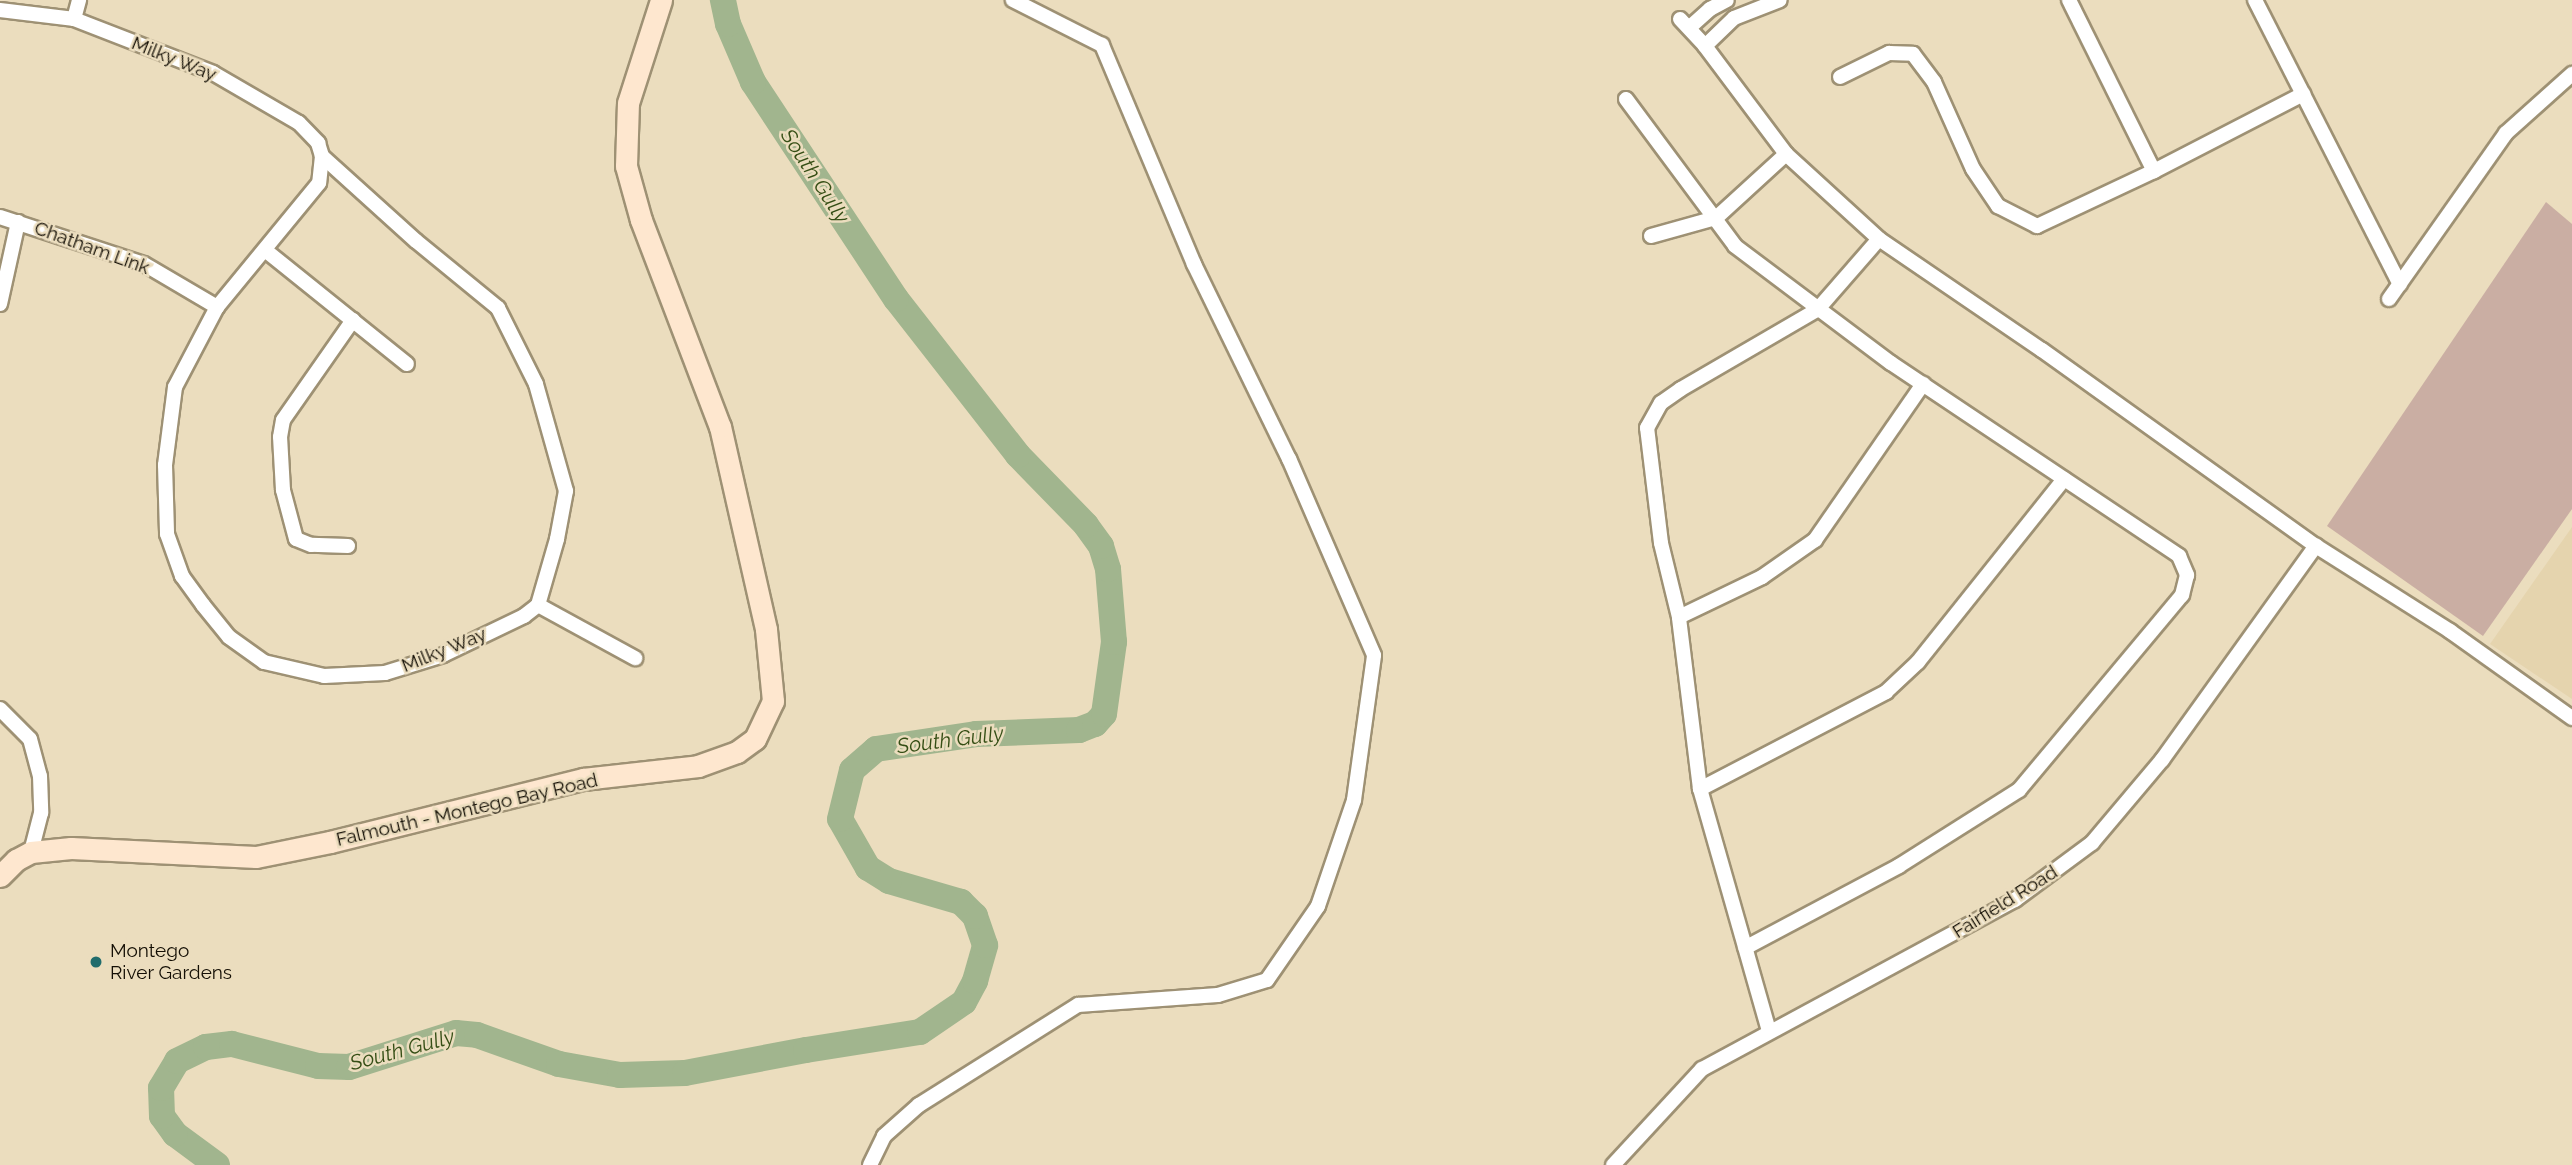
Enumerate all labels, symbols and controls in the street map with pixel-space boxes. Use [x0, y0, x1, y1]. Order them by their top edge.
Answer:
street label: Milky Way [128, 31, 220, 87]
water label: South Gully [775, 124, 855, 228]
street label: Chatham Link [31, 217, 153, 279]
street label: Milky Way [398, 622, 490, 678]
water label: South Gully [895, 721, 1005, 759]
street label: Falmouth - Montego Bay Road [334, 769, 600, 851]
street label: Fairfield Road [1948, 861, 2062, 943]
place label: Montego River Gardens [110, 940, 232, 984]
marker: Montego River Gardens [88, 954, 104, 970]
water label: South Gully [347, 1024, 457, 1076]

